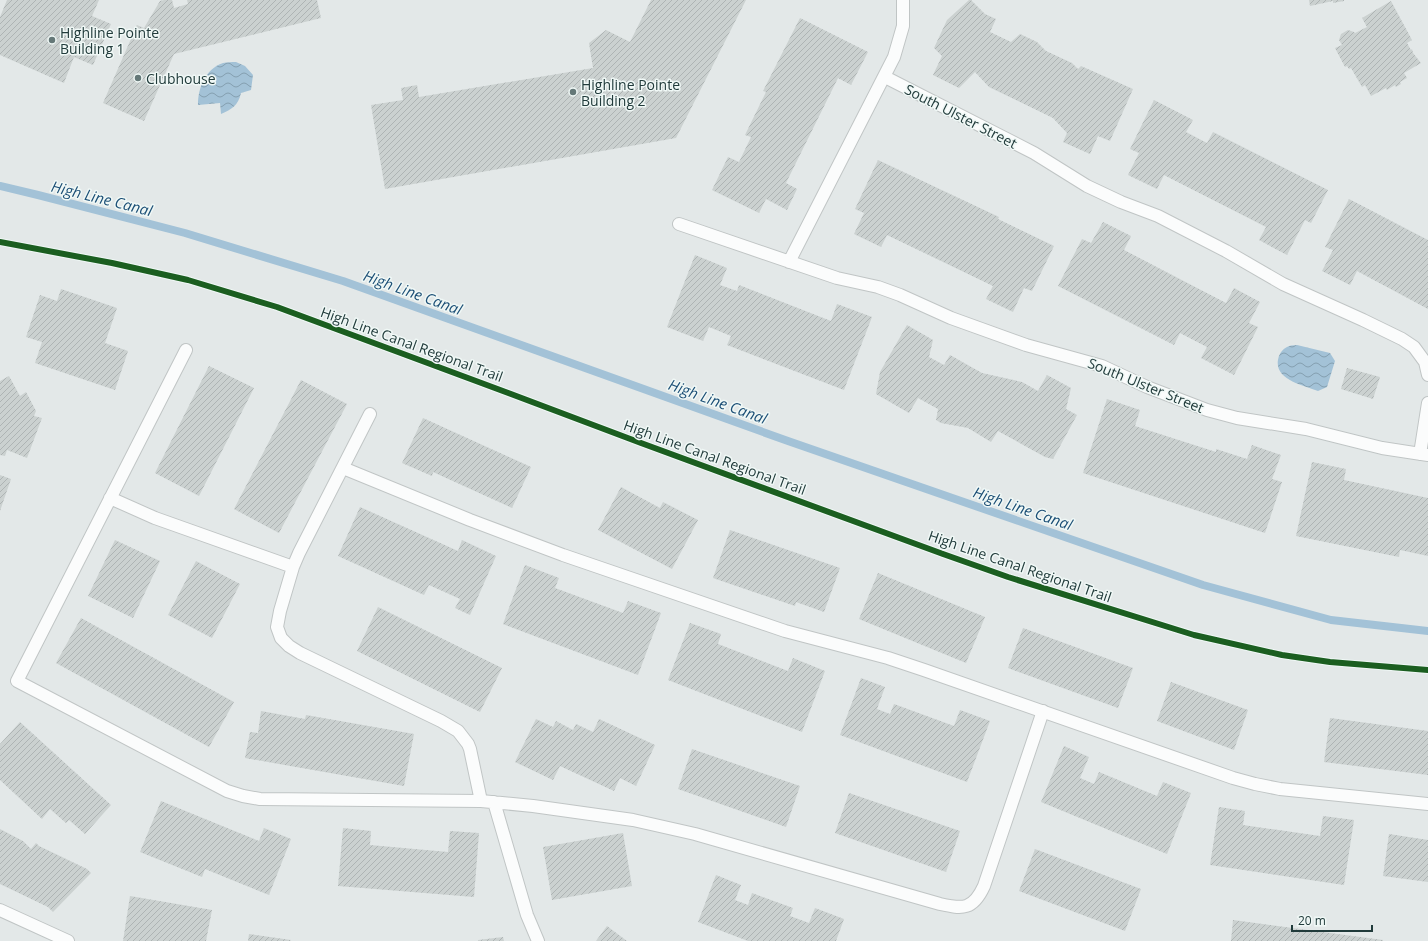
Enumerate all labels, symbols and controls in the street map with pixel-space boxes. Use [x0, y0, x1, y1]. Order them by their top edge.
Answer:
place label: Highline Pointe Building 1 [60, 23, 159, 58]
marker: Highline Pointe Building 1 [47, 35, 57, 45]
place label: Clubhouse [146, 69, 216, 88]
marker: Clubhouse [133, 73, 143, 83]
place label: Highline Pointe Building 2 [581, 75, 680, 110]
street label: South Ulster Street [902, 79, 1020, 153]
marker: Highline Pointe Building 2 [568, 87, 578, 97]
water label: High Line Canal [49, 176, 156, 221]
water label: High Line Canal [361, 265, 466, 320]
street label: High Line Canal Regional Trail [318, 302, 506, 386]
street label: South Ulster Street [1085, 353, 1207, 417]
water label: High Line Canal [666, 374, 771, 429]
street label: High Line Canal Regional Trail [621, 415, 809, 499]
water label: High Line Canal [971, 482, 1076, 535]
street label: High Line Canal Regional Trail [926, 526, 1114, 606]
scale bar [1292, 907, 1372, 933]
text: 20 m [1298, 912, 1326, 929]

